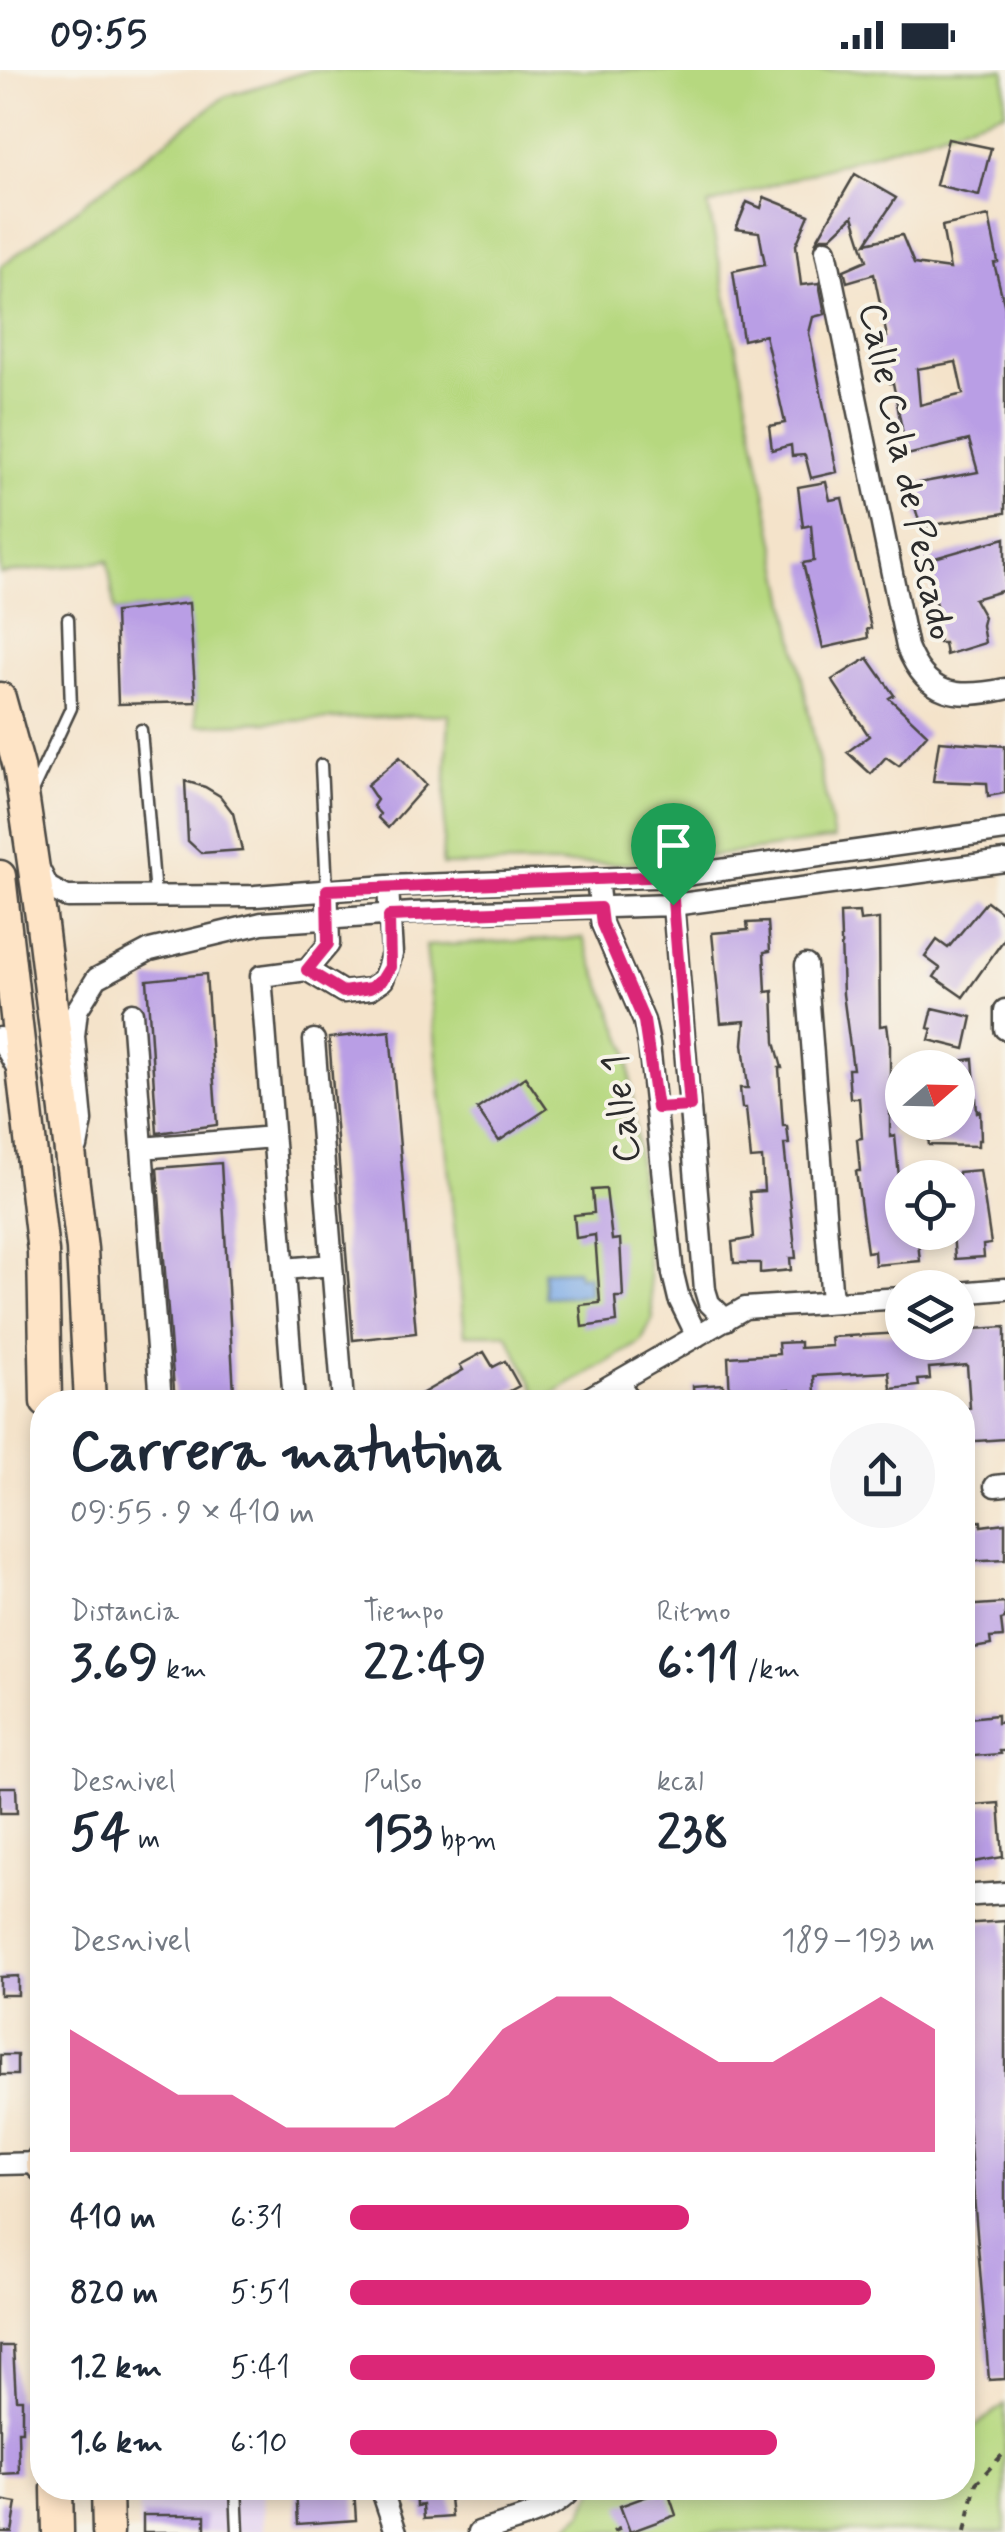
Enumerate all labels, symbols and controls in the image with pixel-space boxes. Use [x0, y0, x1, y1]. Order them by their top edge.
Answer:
text: 09:55 [50, 11, 147, 60]
street label: Calle Cola de Pescado [846, 298, 965, 645]
pin [631, 803, 716, 906]
icon: arrive [646, 818, 701, 873]
north arrow [885, 1050, 975, 1140]
map controls [885, 1050, 975, 1360]
street label: Calle 1 [592, 1052, 653, 1166]
button: locate [885, 1160, 975, 1250]
button: layers [885, 1270, 975, 1360]
text: Carrera matutina [70, 1418, 503, 1490]
button: share [830, 1423, 935, 1528]
text: 09:55 · 9 × 410 m [70, 1492, 315, 1534]
text: Distancia [70, 1594, 179, 1631]
text: Tiempo [363, 1594, 444, 1631]
text: Ritmo [657, 1594, 731, 1631]
text: 3.69 [70, 1631, 158, 1697]
text: 22:49 [363, 1631, 486, 1697]
text: 6:11 [657, 1631, 739, 1697]
text: km [158, 1652, 207, 1689]
text: /km [739, 1652, 800, 1689]
text: Desnivel [70, 1764, 176, 1801]
text: Pulso [363, 1764, 422, 1801]
text: kcal [657, 1764, 704, 1801]
text: 54 [70, 1801, 130, 1867]
text: 153 [363, 1801, 433, 1867]
text: 238 [657, 1801, 729, 1867]
text: m [130, 1822, 160, 1859]
text: bpm [433, 1822, 497, 1859]
text: Desnivel [70, 1920, 191, 1962]
text: 189–193 m [781, 1920, 935, 1962]
text: 410 m [70, 2197, 156, 2239]
text: 6:31 [230, 2197, 283, 2239]
text: 820 m [70, 2272, 158, 2314]
text: 5:51 [230, 2272, 291, 2314]
text: 1.2 km [70, 2347, 162, 2389]
text: 5:41 [230, 2347, 290, 2389]
text: 1.6 km [70, 2422, 163, 2464]
text: 6:10 [230, 2422, 288, 2464]

